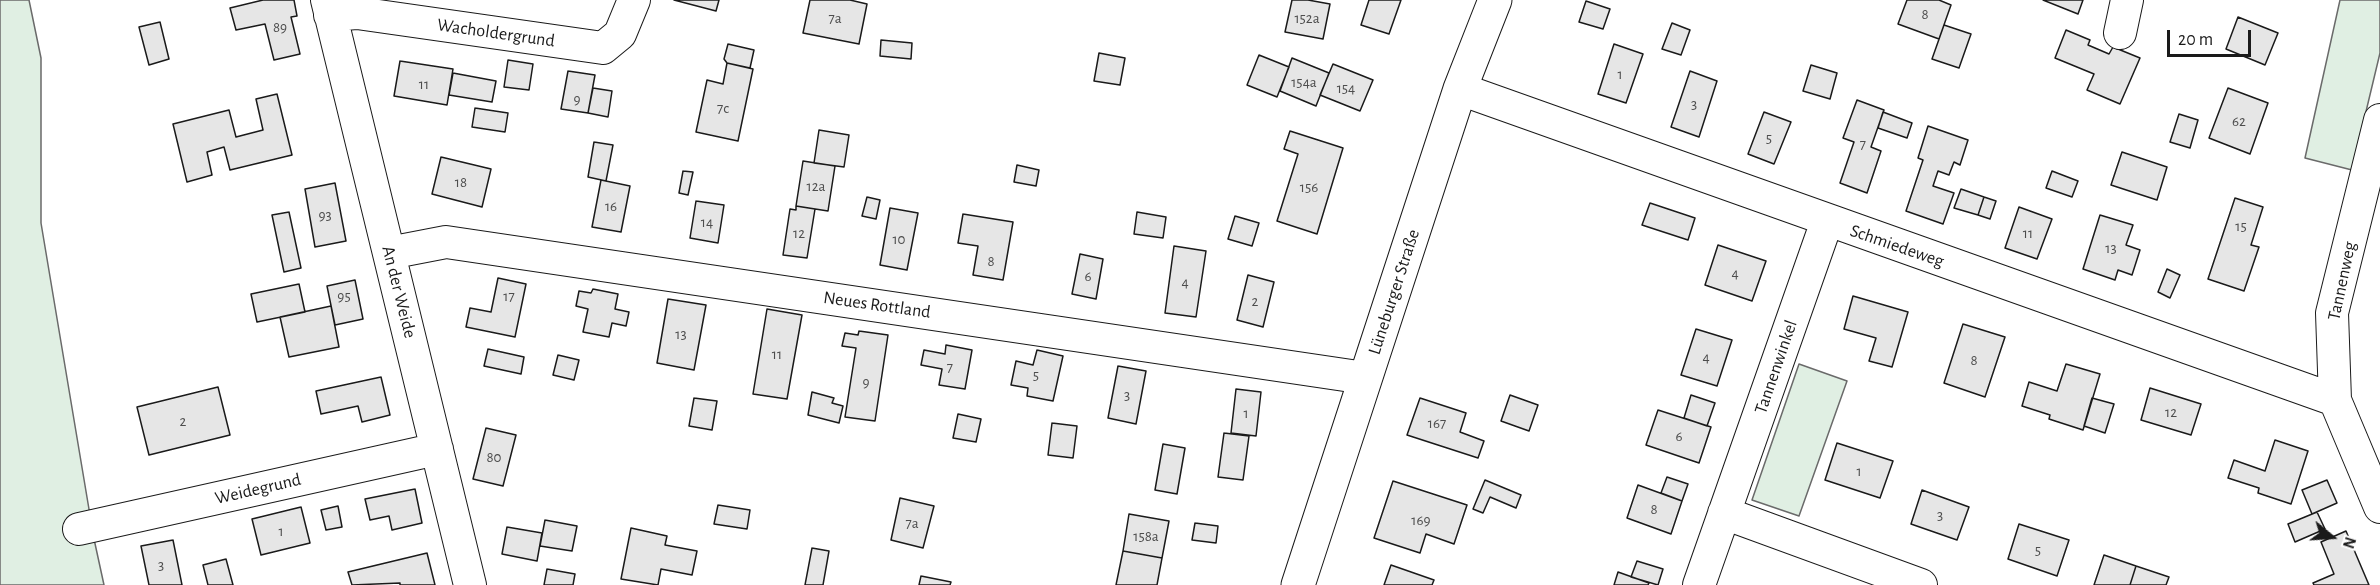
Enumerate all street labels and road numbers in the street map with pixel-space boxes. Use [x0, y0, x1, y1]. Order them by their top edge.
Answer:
street label: Wacholdergrund [436, 14, 556, 52]
street label: Schmiedeweg [1847, 220, 1947, 272]
street label: Lüneburger Straße [1364, 227, 1424, 357]
street label: Tannenweg [2323, 240, 2361, 322]
street label: An der Weide [377, 244, 421, 340]
street label: Neues Rottland [822, 287, 932, 323]
street label: Tannenwinkel [1750, 317, 1802, 417]
street label: Weidegrund [213, 469, 303, 509]

